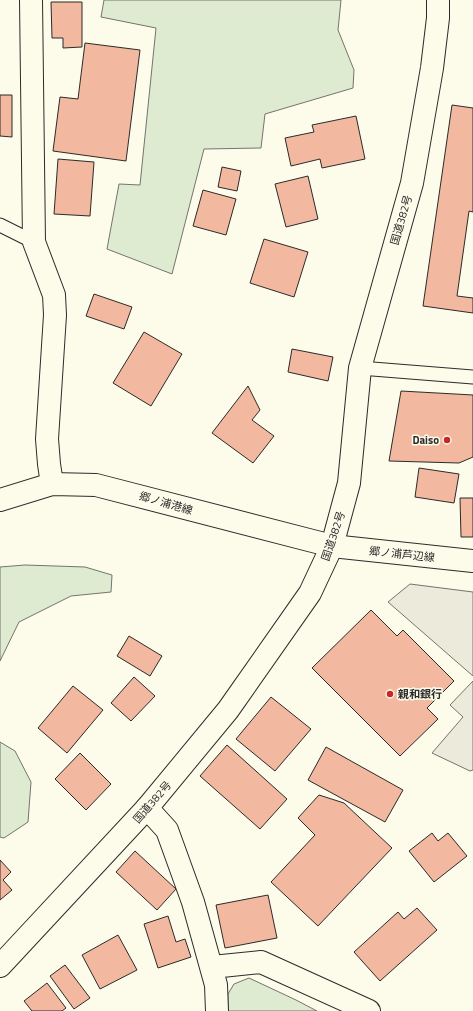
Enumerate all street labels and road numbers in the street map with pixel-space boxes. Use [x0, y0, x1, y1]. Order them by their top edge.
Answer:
street label: 国道382号 [386, 193, 416, 247]
street label: 郷ノ浦港線 [137, 488, 195, 518]
street label: 国道382号 [317, 509, 349, 563]
street label: 郷ノ浦芦辺線 [368, 543, 436, 565]
street label: 国道382号 [129, 777, 175, 827]

